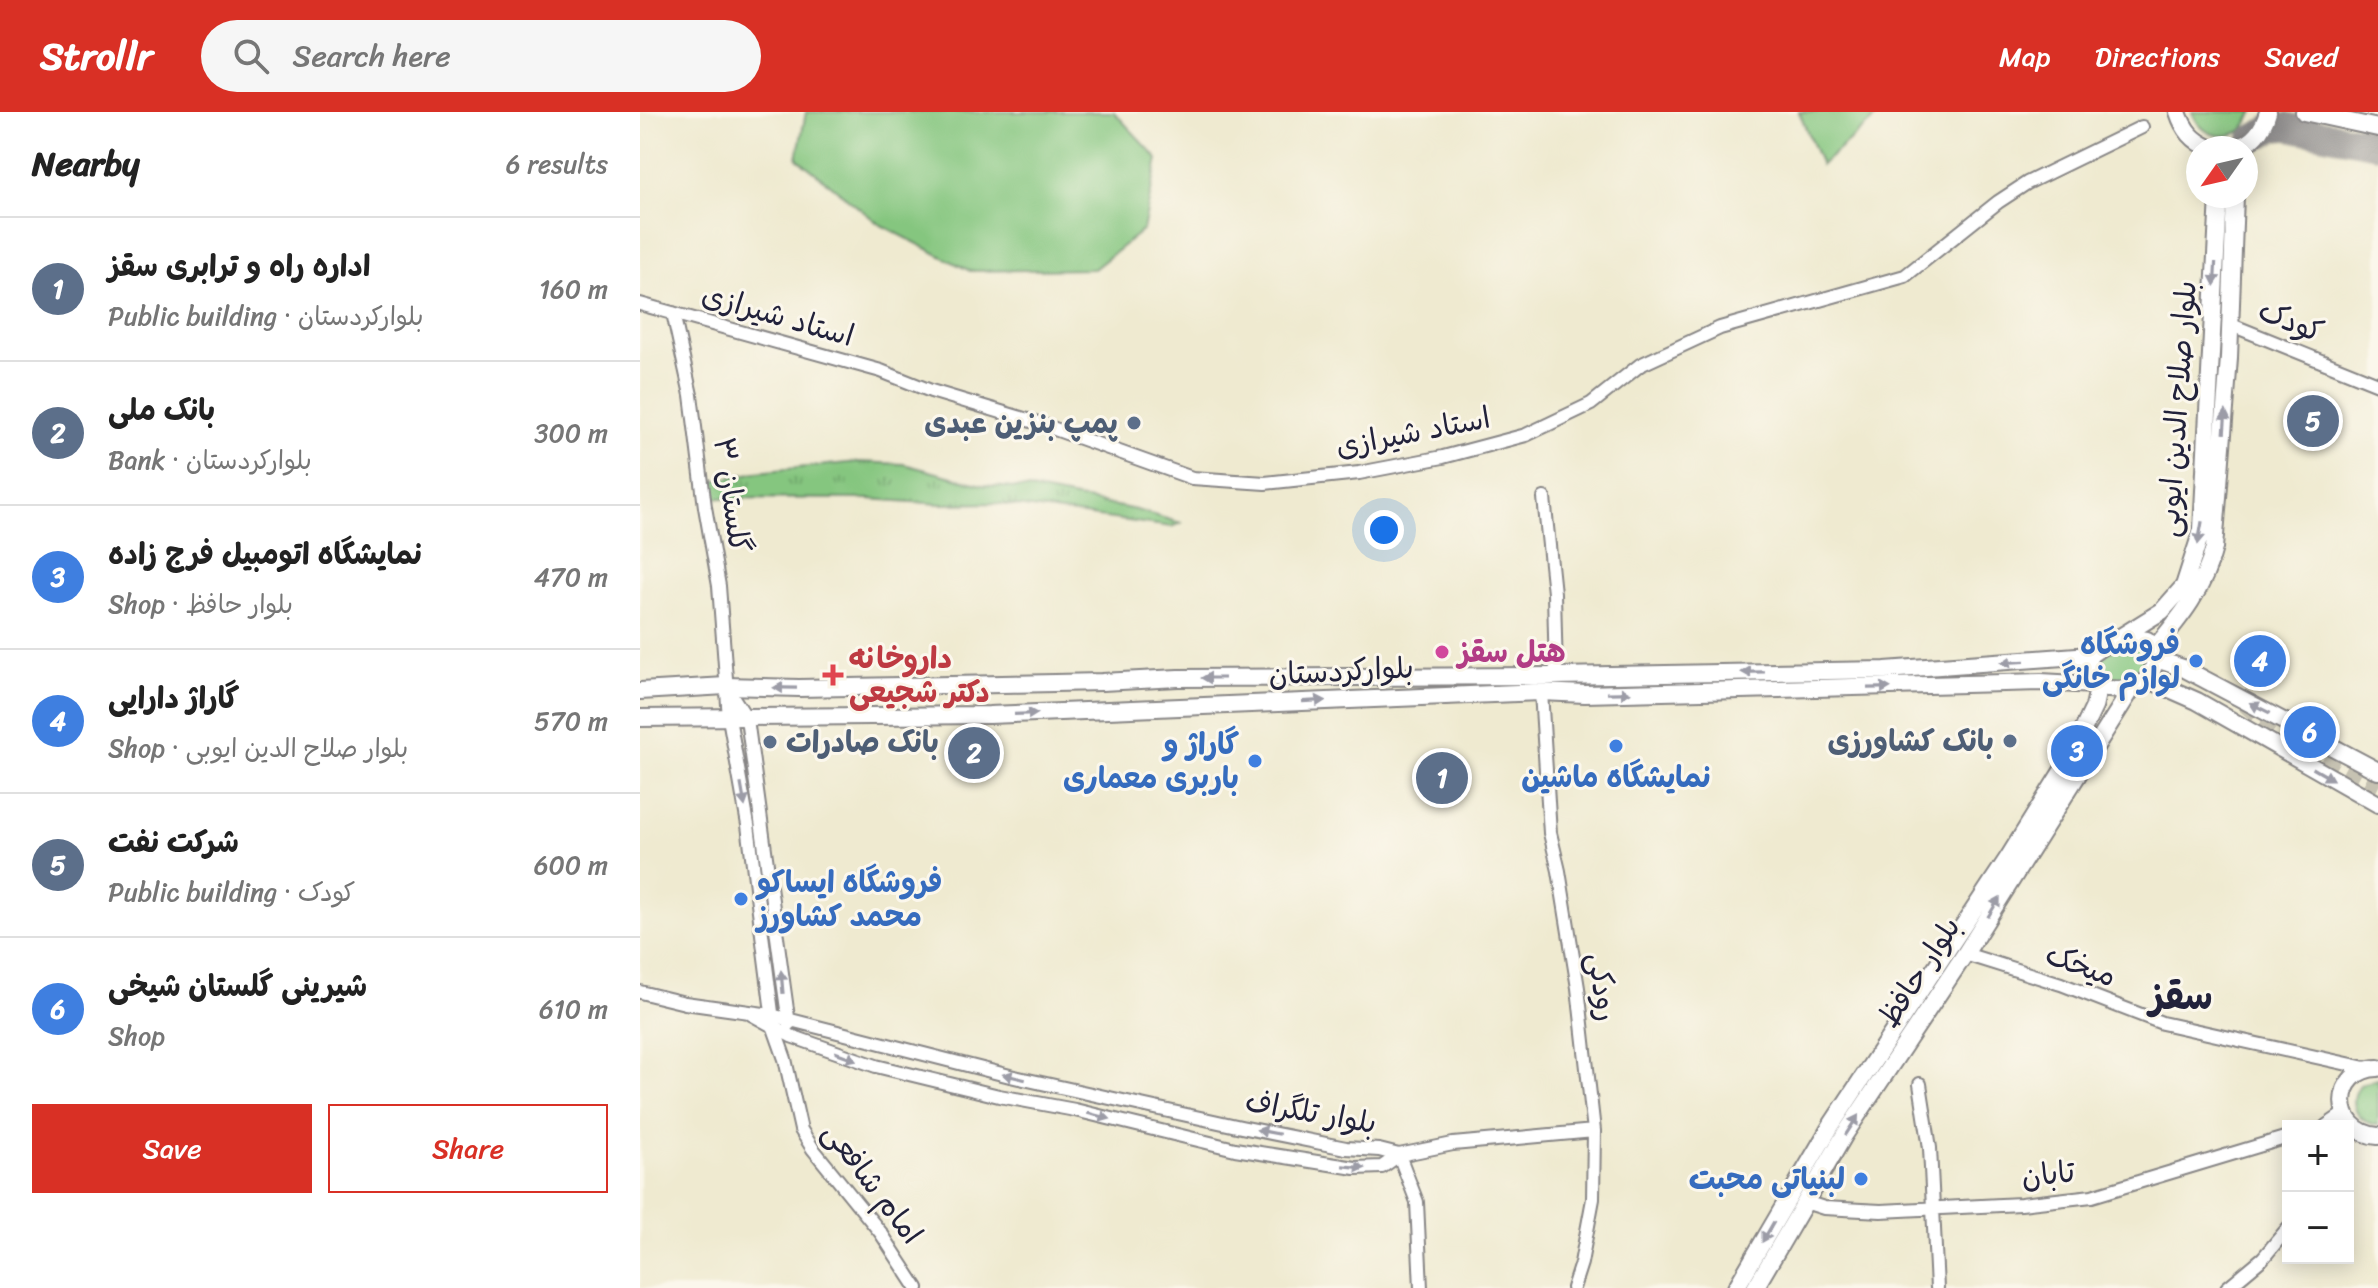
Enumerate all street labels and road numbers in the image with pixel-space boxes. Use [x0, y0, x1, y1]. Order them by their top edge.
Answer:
street label: استاد شیرازی [695, 267, 861, 363]
street label: بلوار صلاح الدین ایوبی [2141, 279, 2213, 539]
street label: کودک [2250, 283, 2332, 359]
street label: استاد شیرازی [1331, 391, 1495, 473]
street label: گلستان ۳ [697, 434, 767, 556]
street label: بلوارکردستان [1267, 640, 1415, 702]
street label: بلوار حافظ [1862, 905, 1976, 1039]
street label: میخک [2038, 927, 2124, 1003]
street label: رودکی [1571, 949, 1635, 1025]
street label: بلوار تلگراف [1241, 1074, 1381, 1150]
street label: امام شافعی [808, 1109, 938, 1257]
street label: تابان [2019, 1144, 2078, 1204]

